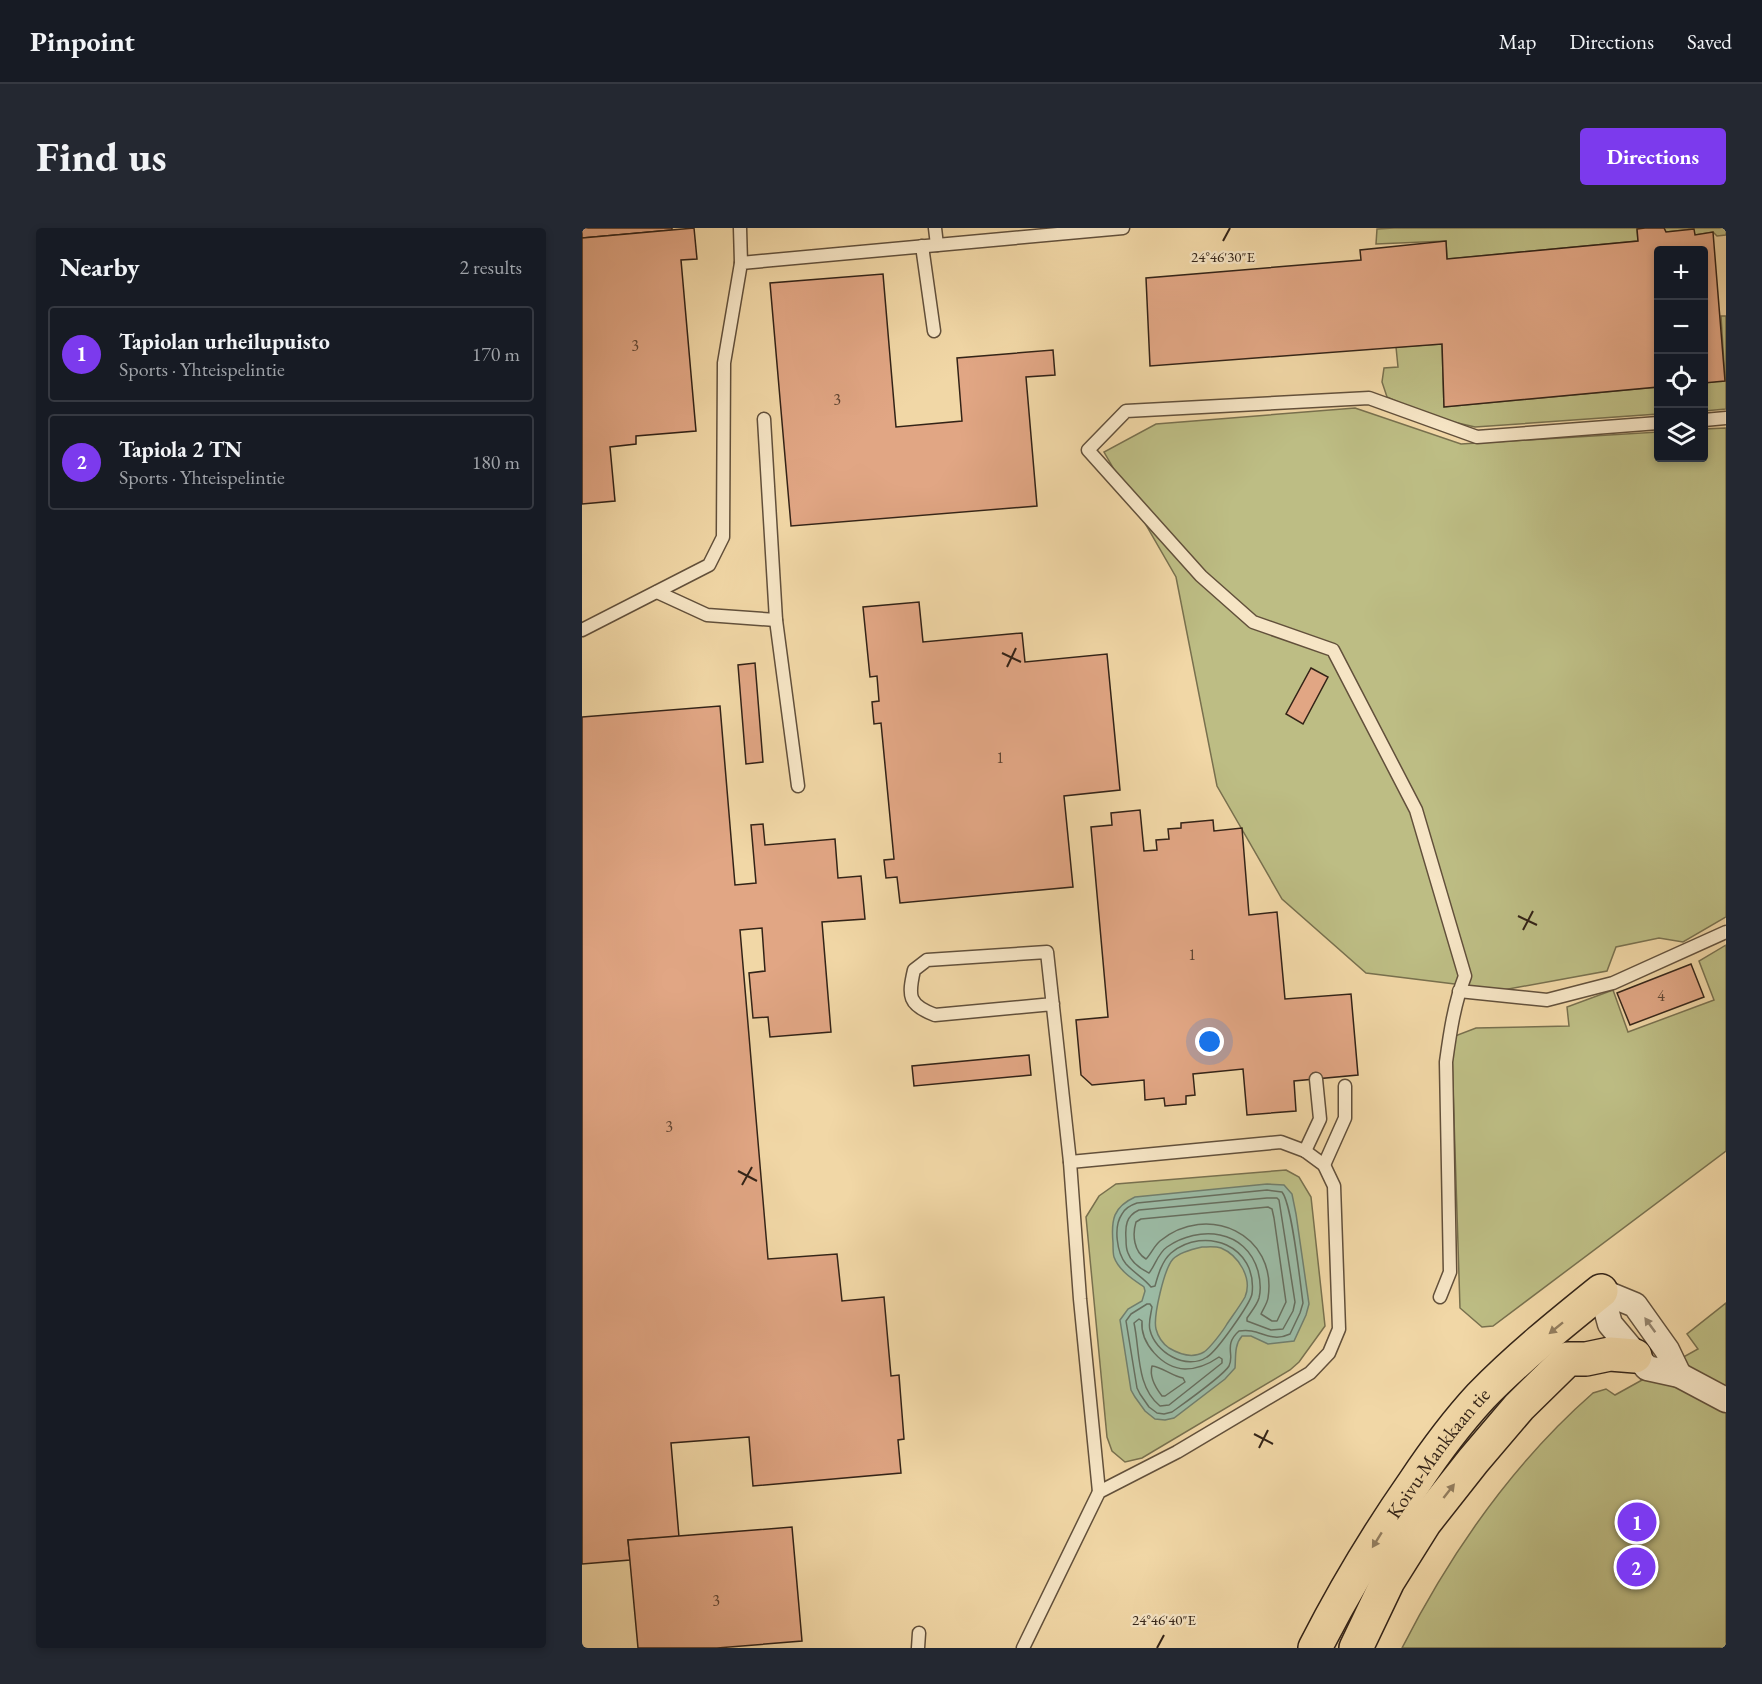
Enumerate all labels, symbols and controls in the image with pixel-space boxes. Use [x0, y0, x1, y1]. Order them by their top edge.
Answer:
text: Pinpoint [30, 23, 135, 59]
text: Map [1499, 28, 1536, 55]
text: Directions [1569, 28, 1654, 55]
text: Saved [1687, 28, 1732, 55]
button: Directions [1580, 128, 1726, 185]
text: Find us [36, 129, 167, 184]
map controls [1654, 246, 1708, 462]
button: + [1654, 246, 1708, 300]
text: 24°46'30"E [1191, 247, 1256, 266]
text: Nearby [60, 250, 140, 284]
text: 2 results [459, 254, 522, 280]
button: − [1654, 300, 1708, 354]
text: Tapiolan urheilupuisto [119, 327, 330, 356]
house number: 3 [631, 335, 639, 356]
text: 1 [76, 341, 87, 367]
text: 170 m [472, 341, 520, 367]
button: locate [1654, 354, 1708, 408]
text: Sports · Yhteispelintie [119, 356, 285, 382]
house number: 3 [833, 389, 841, 410]
button: layers [1654, 408, 1708, 462]
text: Tapiola 2 TN [119, 435, 242, 464]
text: 2 [76, 449, 87, 475]
text: 180 m [472, 449, 520, 475]
text: Sports · Yhteispelintie [119, 464, 285, 490]
house number: 1 [996, 747, 1004, 768]
house number: 1 [1188, 944, 1196, 965]
house number: 4 [1657, 985, 1665, 1006]
your location [1195, 1027, 1224, 1056]
house number: 3 [665, 1116, 673, 1137]
one-way arrow [1644, 1317, 1656, 1333]
one-way arrow [1548, 1321, 1564, 1334]
street label: Koivu-Mankkaan tie [1380, 1381, 1496, 1524]
one-way arrow [1442, 1484, 1454, 1499]
pin: 1 [1618, 1500, 1656, 1544]
one-way arrow [1371, 1532, 1382, 1548]
pin: 2 [1616, 1544, 1656, 1590]
house number: 3 [712, 1590, 720, 1611]
text: 24°46'40"E [1132, 1610, 1197, 1629]

